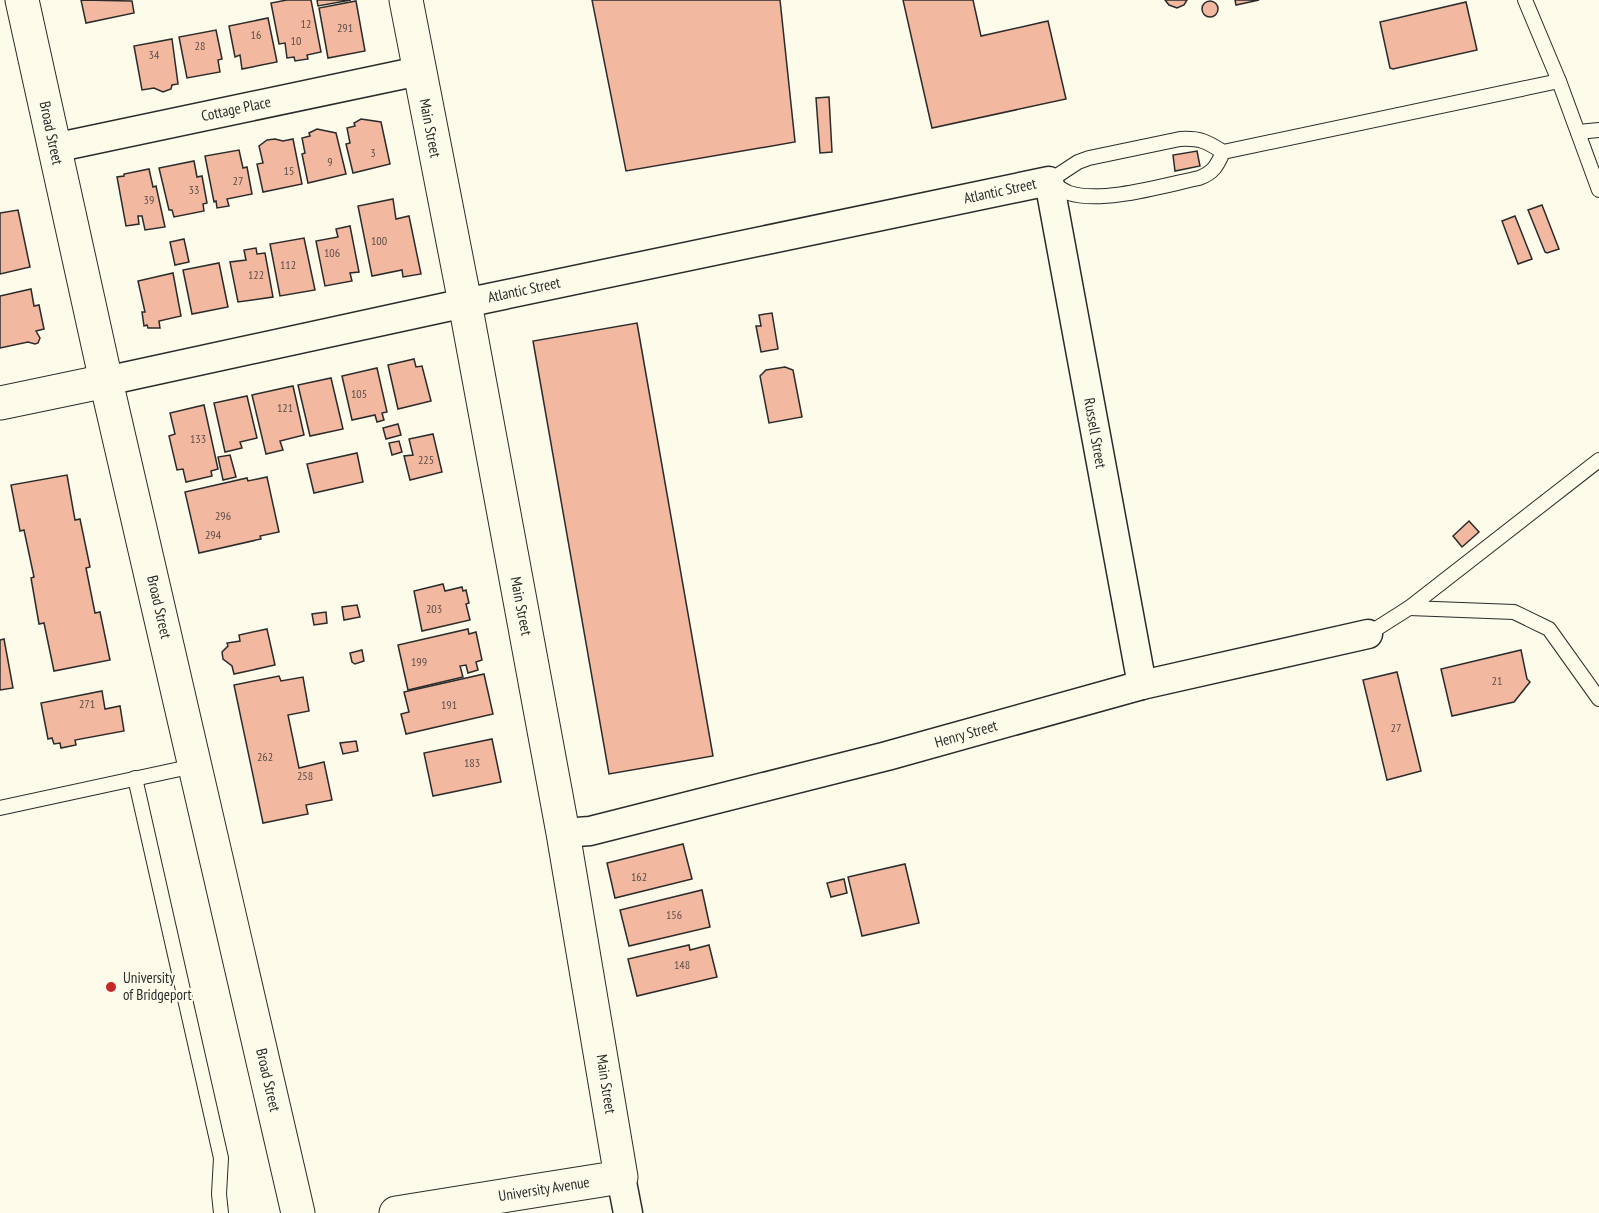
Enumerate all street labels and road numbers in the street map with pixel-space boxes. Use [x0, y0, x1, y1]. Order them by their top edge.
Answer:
street label: Cottage Place [199, 92, 272, 125]
street label: Main Street [415, 97, 446, 159]
street label: Broad Street [36, 99, 67, 166]
street label: Atlantic Street [962, 174, 1038, 207]
street label: Atlantic Street [486, 273, 562, 306]
street label: Russell Street [1080, 396, 1111, 470]
street label: Broad Street [143, 573, 176, 640]
street label: Main Street [506, 575, 537, 637]
street label: Henry Street [932, 716, 999, 752]
street label: Broad Street [252, 1046, 285, 1113]
street label: Main Street [592, 1053, 621, 1115]
street label: University Avenue [497, 1172, 591, 1205]

